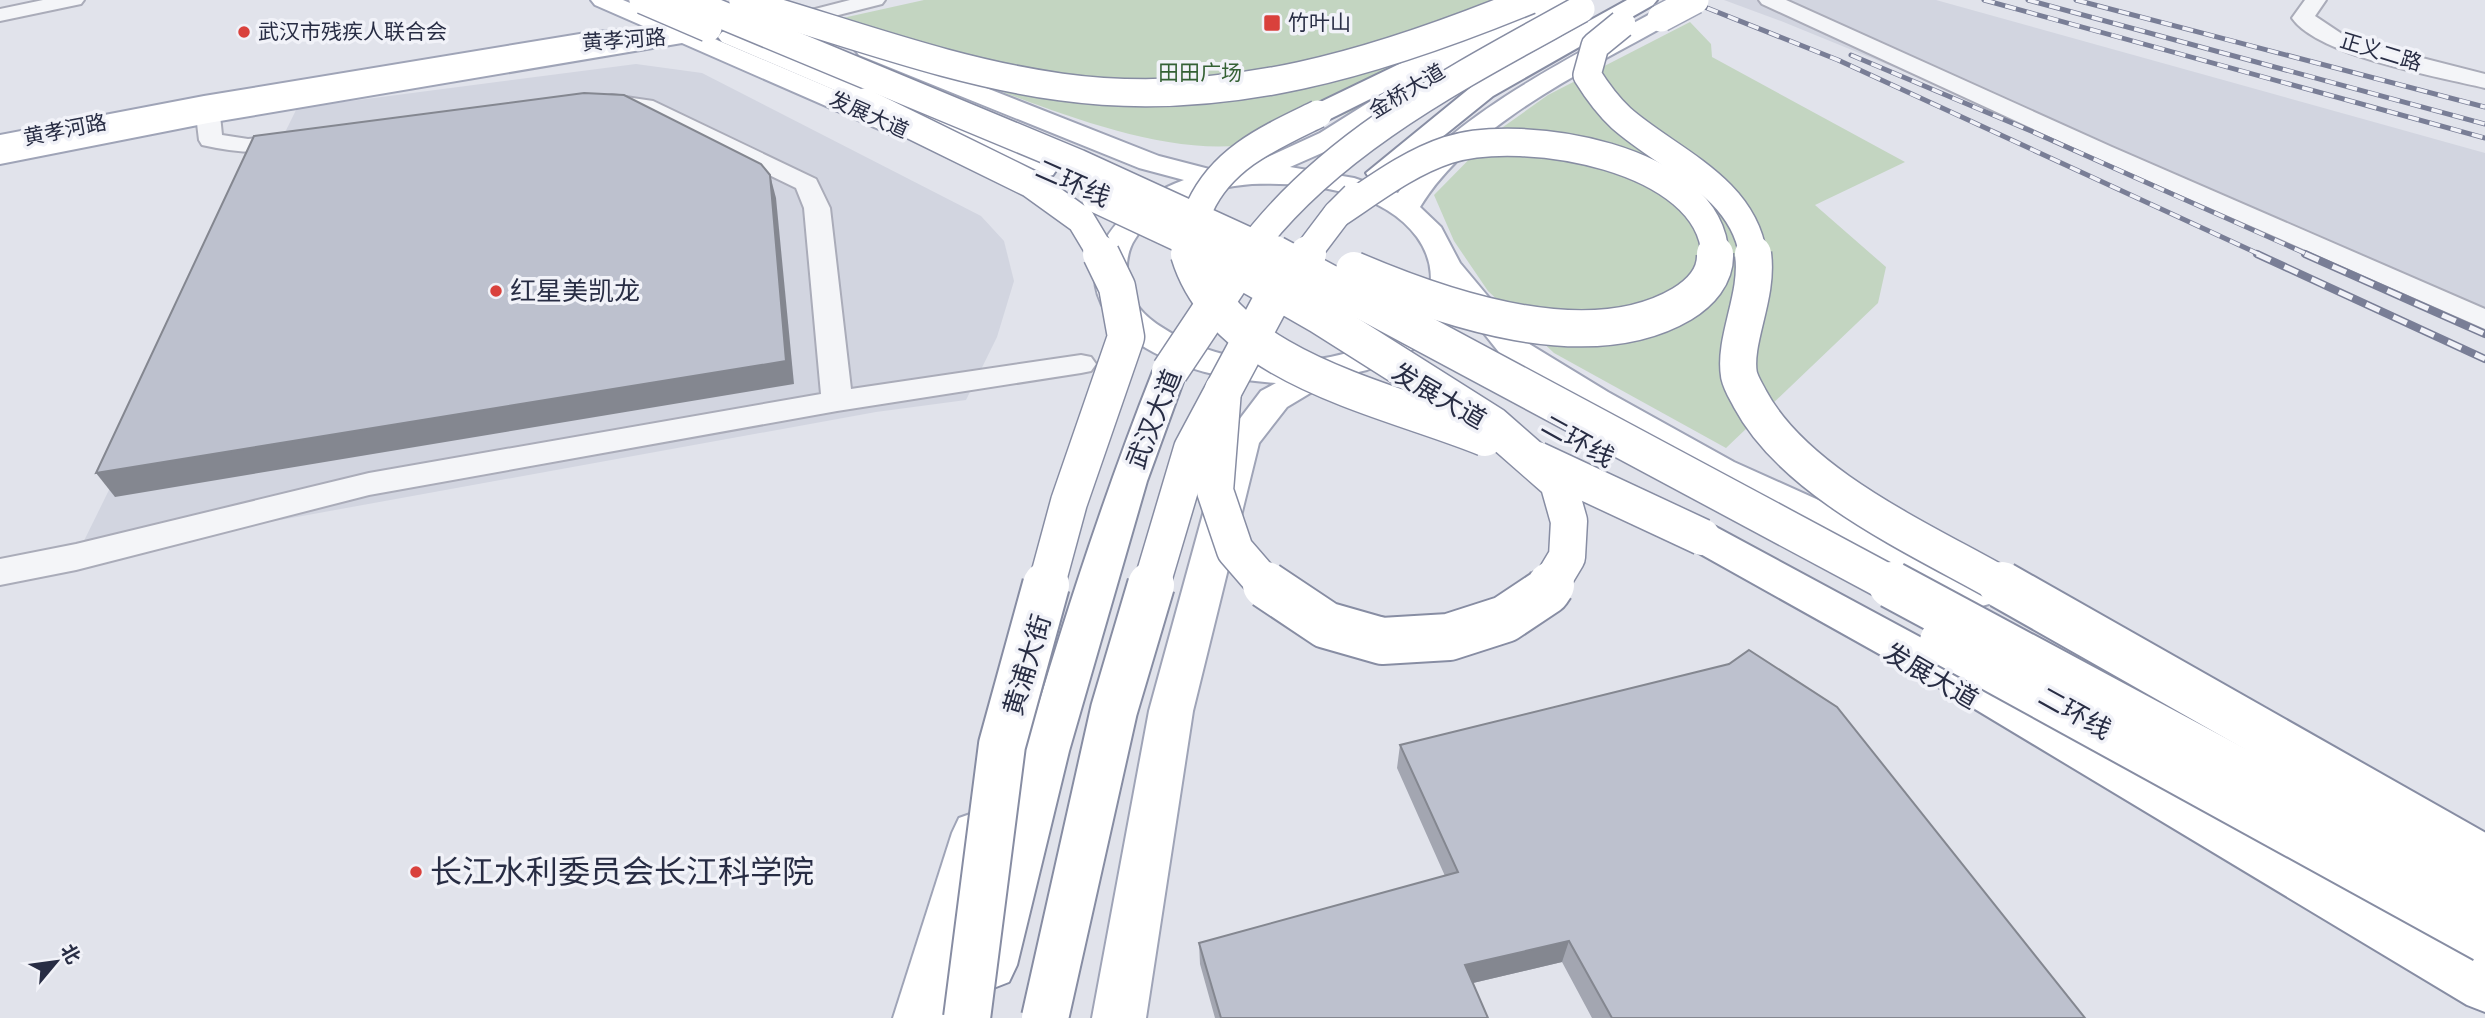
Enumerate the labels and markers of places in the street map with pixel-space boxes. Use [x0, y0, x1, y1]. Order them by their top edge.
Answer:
place label: 竹叶山 [1288, 9, 1351, 35]
marker: 竹叶山 [1262, 13, 1282, 33]
place label: 武汉市残疾人联合会 [258, 18, 447, 44]
marker: 武汉市残疾人联合会 [236, 24, 252, 40]
place label: 红星美凯龙 [510, 274, 640, 307]
marker: 红星美凯龙 [488, 283, 504, 299]
place label: 长江水利委员会长江科学院 [430, 851, 814, 891]
marker: 长江水利委员会长江科学院 [408, 864, 424, 880]

